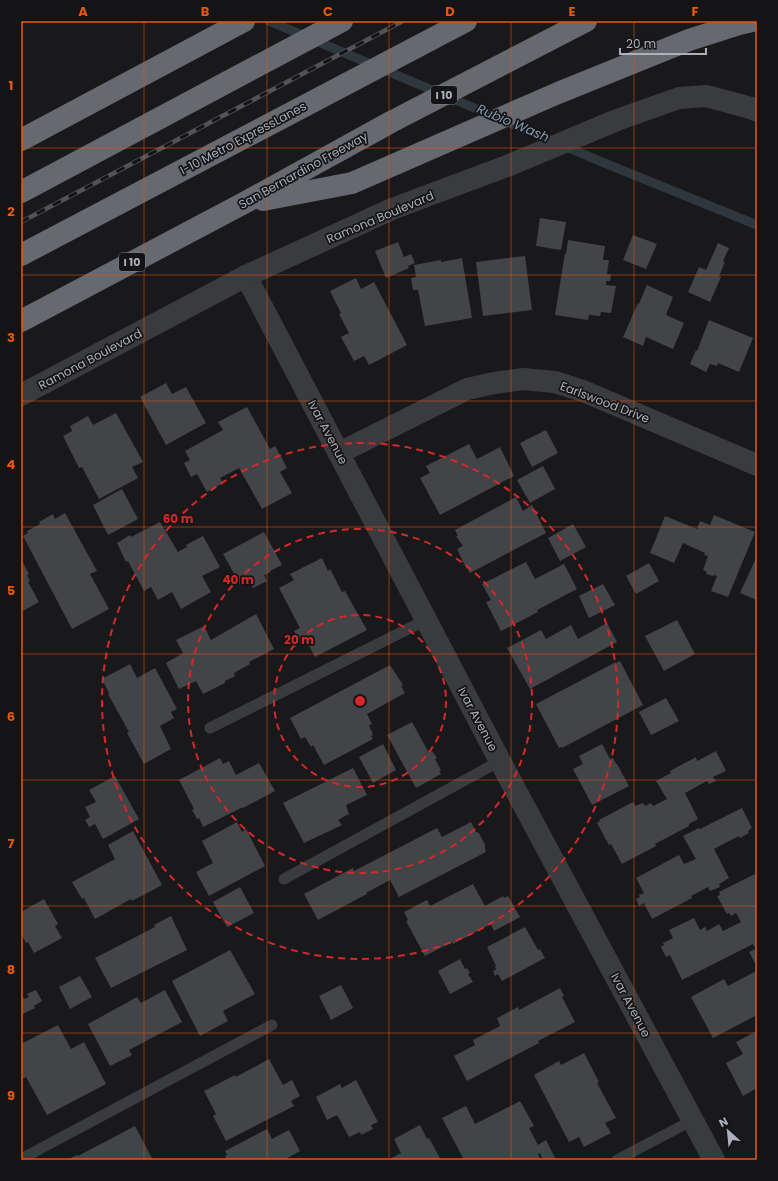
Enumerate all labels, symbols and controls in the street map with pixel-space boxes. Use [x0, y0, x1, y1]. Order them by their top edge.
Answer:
text: A [78, 2, 88, 21]
text: B [201, 2, 210, 21]
text: C [323, 2, 333, 21]
text: D [445, 2, 455, 21]
text: E [568, 2, 576, 21]
text: F [691, 2, 699, 21]
scale bar [620, 30, 706, 56]
text: 20 m [626, 35, 656, 52]
text: 1 [9, 76, 13, 95]
road number: I 10 [431, 86, 457, 104]
street label: I-10 Metro ExpressLanes [177, 97, 309, 179]
water label: Rubio Wash [474, 99, 552, 147]
street label: San Bernardino Freeway [235, 127, 371, 213]
street label: Ramona Boulevard [324, 187, 436, 247]
text: 2 [7, 202, 15, 221]
road number: I 10 [119, 253, 145, 271]
street label: Ramona Boulevard [35, 325, 145, 393]
text: 3 [7, 328, 15, 347]
street label: Earlswood Drive [558, 377, 652, 427]
street label: Ivar Avenue [304, 397, 352, 467]
text: 4 [7, 455, 16, 474]
text: 60 m [163, 510, 194, 527]
text: 40 m [222, 571, 254, 588]
text: 5 [7, 581, 15, 600]
text: 20 m [284, 631, 314, 648]
street label: Ivar Avenue [454, 684, 502, 754]
centre of rings [353, 694, 367, 708]
text: 6 [7, 707, 15, 726]
text: 7 [8, 834, 15, 853]
text: 8 [7, 960, 15, 979]
street label: Ivar Avenue [607, 970, 655, 1040]
text: 9 [7, 1086, 15, 1105]
north arrow [708, 1111, 748, 1151]
text: N [716, 1113, 731, 1131]

